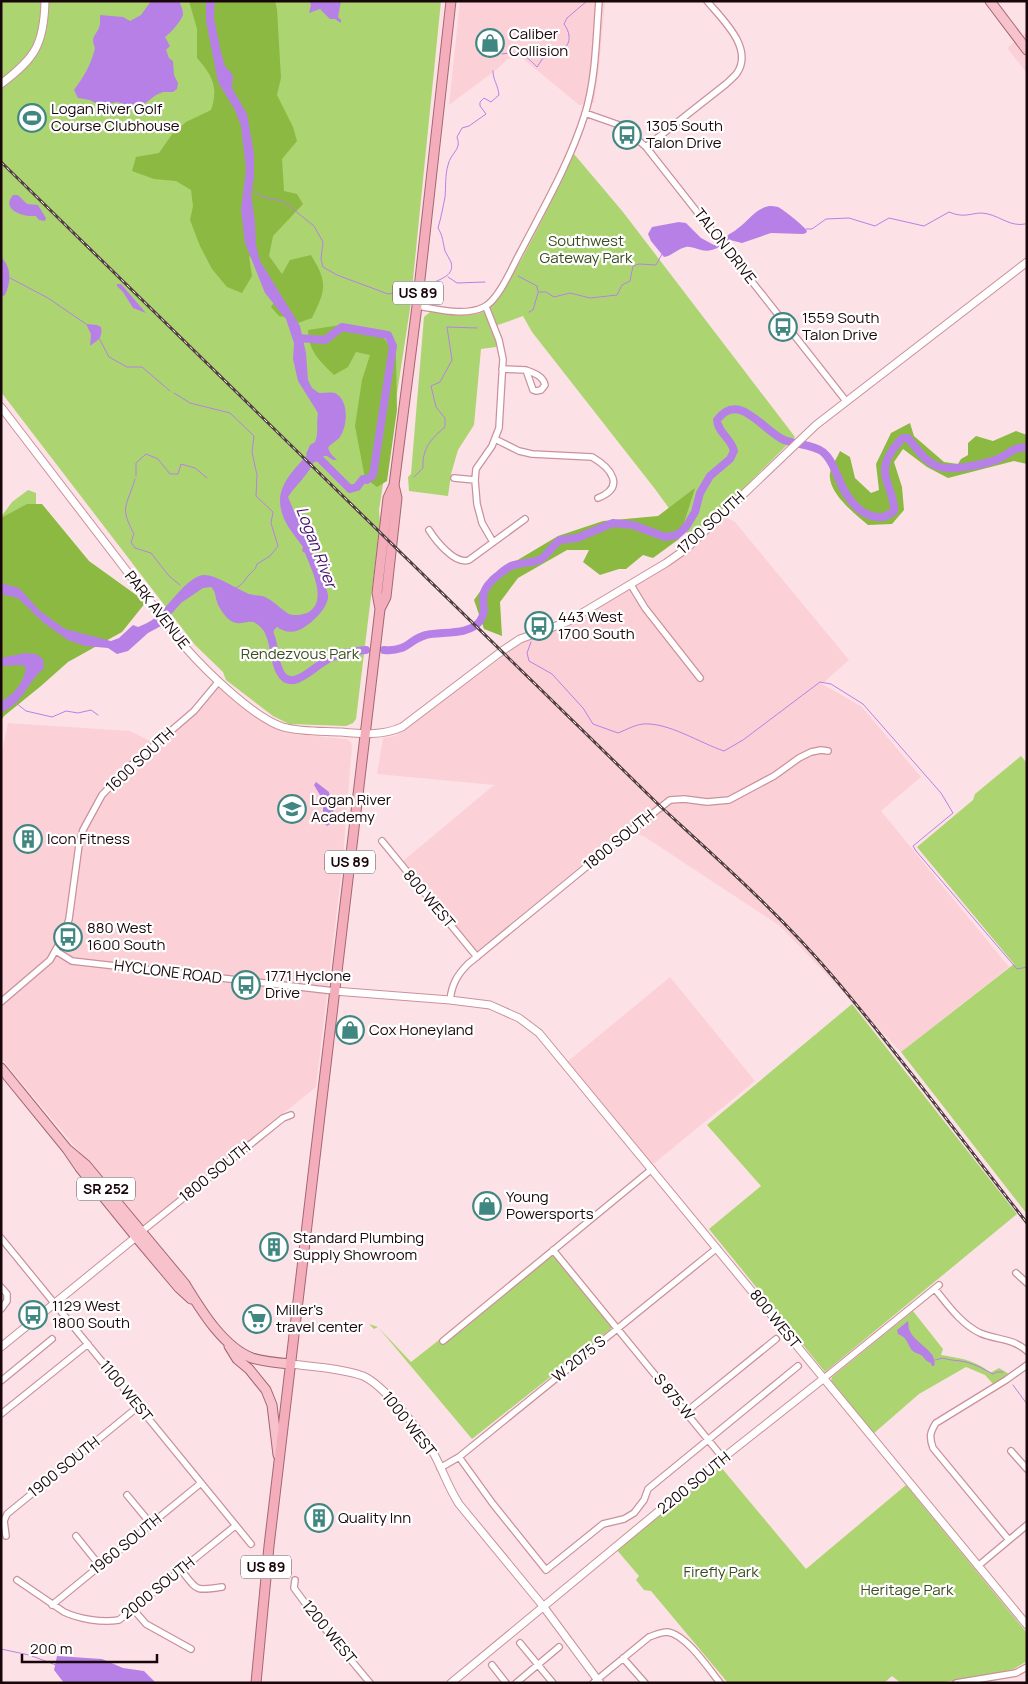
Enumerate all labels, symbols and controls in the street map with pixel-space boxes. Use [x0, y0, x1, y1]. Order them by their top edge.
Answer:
place label: Caliber Collision [509, 23, 568, 61]
shop icon: Caliber Collision [475, 28, 505, 58]
place label: Logan River Golf Course Clubhouse [51, 98, 180, 136]
sports icon: Logan River Golf Course Clubhouse [17, 103, 47, 133]
place label: 1305 South Talon Drive [646, 115, 723, 153]
bus stop icon: 1305 South Talon Drive [612, 120, 642, 150]
street label: TALON DRIVE [689, 204, 761, 288]
park label: Southwest Gateway Park [540, 230, 633, 268]
road number: US 89 [393, 282, 443, 304]
place label: 1559 South Talon Drive [802, 307, 880, 345]
bus stop icon: 1559 South Talon Drive [768, 312, 798, 342]
street label: 1700 SOUTH [672, 487, 749, 559]
water label: Logan River [291, 503, 343, 593]
street label: PARK AVENUE [120, 566, 195, 653]
place label: 443 West 1700 South [558, 606, 635, 644]
bus stop icon: 443 West 1700 South [524, 611, 554, 641]
park label: Rendezvous Park [241, 643, 360, 664]
street label: 1600 SOUTH [101, 723, 178, 797]
place label: Logan River Academy [311, 789, 392, 827]
school or university icon: Logan River Academy [277, 794, 307, 824]
street label: 1800 SOUTH [579, 804, 659, 875]
building icon: Icon Fitness [13, 824, 43, 854]
place label: Icon Fitness [47, 828, 130, 849]
road number: US 89 [325, 850, 375, 874]
street label: 800 WEST [399, 865, 460, 932]
place label: 880 West 1600 South [87, 917, 165, 955]
bus stop icon: 880 West 1600 South [53, 922, 83, 952]
street label: HYCLONE ROAD [113, 954, 223, 989]
place label: 1771 Hyclone Drive [265, 965, 351, 1003]
bus stop icon: 1771 Hyclone Drive [231, 970, 261, 1000]
shop icon: Cox Honeyland [335, 1015, 365, 1045]
place label: Cox Honeyland [369, 1019, 473, 1040]
street label: 1800 SOUTH [175, 1136, 255, 1207]
road number: SR 252 [77, 1178, 135, 1200]
place label: Young Powersports [506, 1186, 594, 1224]
shop icon: Young Powersports [472, 1191, 502, 1221]
place label: Standard Plumbing Supply Showroom [293, 1227, 424, 1265]
building icon: Standard Plumbing Supply Showroom [259, 1232, 289, 1262]
street label: 800 WEST [745, 1285, 806, 1353]
place label: 1129 West 1800 South [52, 1295, 130, 1333]
place label: Miller's travel center [276, 1299, 364, 1337]
bus stop icon: 1129 West 1800 South [18, 1300, 48, 1330]
supermarket icon: Miller's travel center [242, 1304, 272, 1334]
street label: W 2075 S [548, 1331, 610, 1387]
street label: 1100 WEST [95, 1356, 158, 1426]
street label: S 875 W [649, 1369, 700, 1424]
street label: 1000 WEST [378, 1387, 441, 1460]
street label: 1900 SOUTH [24, 1431, 104, 1502]
street label: 2200 SOUTH [653, 1447, 735, 1519]
building icon: Quality Inn [304, 1503, 334, 1533]
place label: Quality Inn [338, 1507, 411, 1528]
street label: 1960 SOUTH [85, 1508, 166, 1579]
street label: 2000 SOUTH [117, 1551, 199, 1624]
road number: US 89 [241, 1555, 291, 1578]
park label: Firefly Park [683, 1561, 759, 1582]
park label: Heritage Park [861, 1579, 954, 1600]
street label: 1200 WEST [297, 1596, 362, 1668]
scale bar [22, 1632, 158, 1664]
text: 200 m [30, 1638, 73, 1659]

